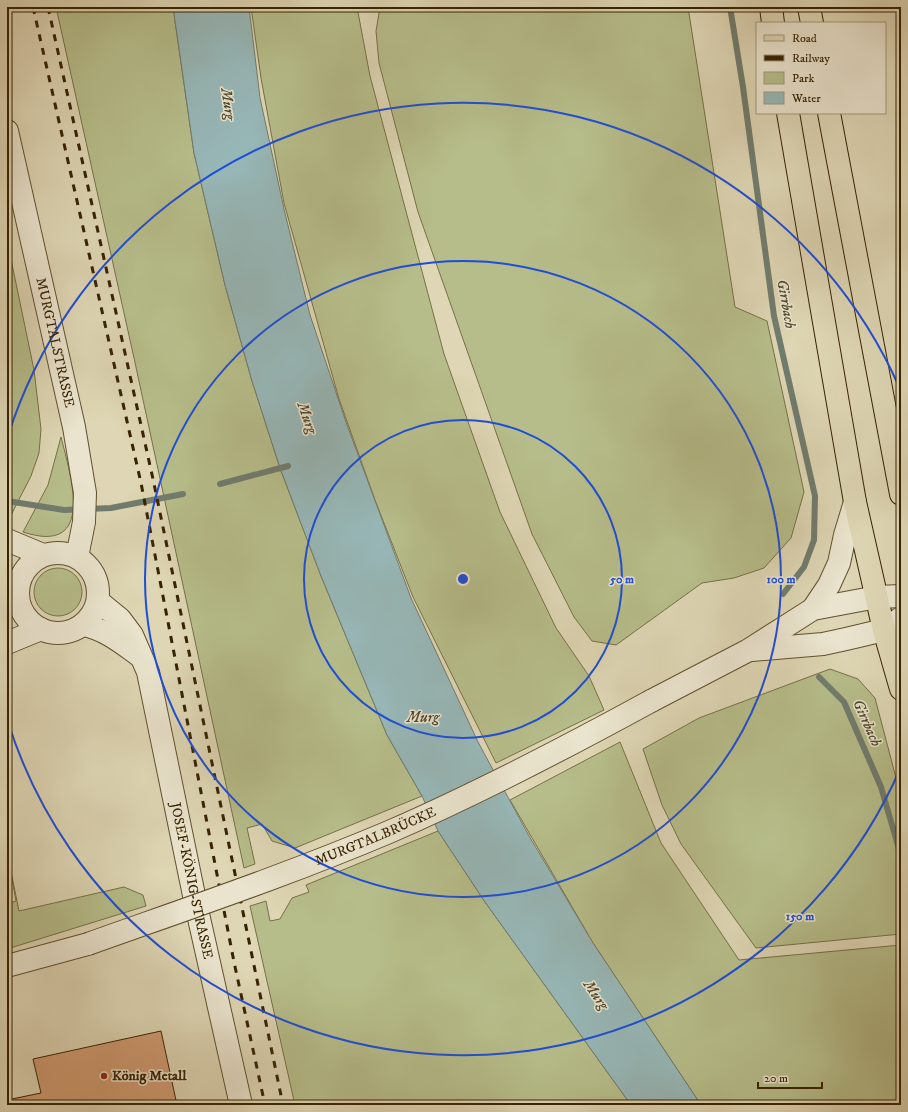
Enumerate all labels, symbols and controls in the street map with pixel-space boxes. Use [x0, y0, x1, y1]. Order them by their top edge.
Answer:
legend [756, 22, 886, 114]
text: Road [792, 31, 817, 46]
text: Railway [792, 51, 830, 66]
text: Park [792, 71, 814, 86]
water label: Murg [216, 86, 240, 123]
text: Water [791, 91, 821, 106]
street label: MURGTALSTRASSE [31, 276, 78, 409]
water label: Girrbach [772, 278, 800, 330]
water label: Murg [292, 399, 322, 438]
centre of rings [456, 572, 470, 586]
text: 50 m [609, 572, 634, 587]
text: 100 m [767, 572, 795, 587]
water label: Girrbach [848, 696, 886, 750]
water label: Murg [406, 708, 441, 727]
street label: JOSEF-KÖNIG-STRASSE [166, 799, 217, 961]
street label: MURGTALBRÜCKE [312, 803, 439, 870]
text: 150 m [786, 909, 814, 924]
water label: Murg [578, 975, 614, 1015]
scale bar [758, 1064, 822, 1090]
place label: König Metall [112, 1067, 187, 1085]
marker: König Metall [99, 1071, 109, 1081]
text: 20 m [764, 1071, 788, 1086]

